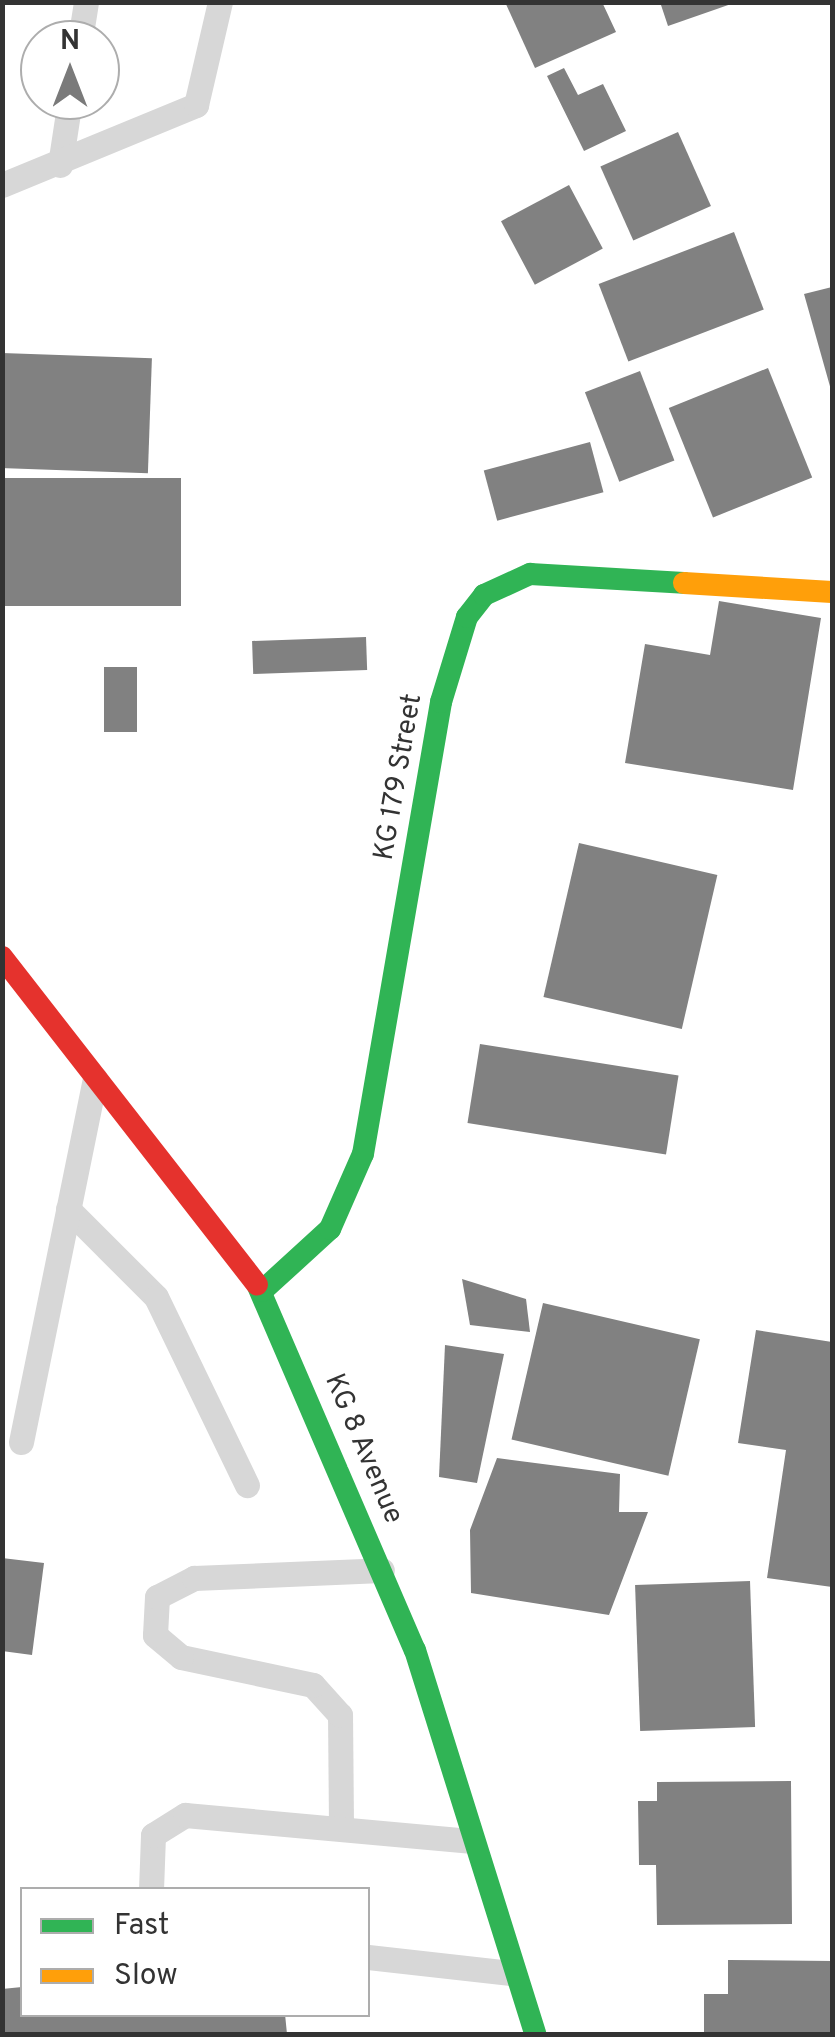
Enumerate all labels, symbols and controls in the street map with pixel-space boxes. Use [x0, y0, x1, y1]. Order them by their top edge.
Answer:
north arrow [20, 20, 120, 120]
text: N [60, 24, 80, 60]
street label: KG 179 Street [368, 691, 430, 863]
street label: KG 8 Avenue [316, 1369, 410, 1529]
legend [20, 1887, 370, 2017]
text: Fast [114, 1908, 169, 1945]
text: Slow [114, 1958, 178, 1995]

